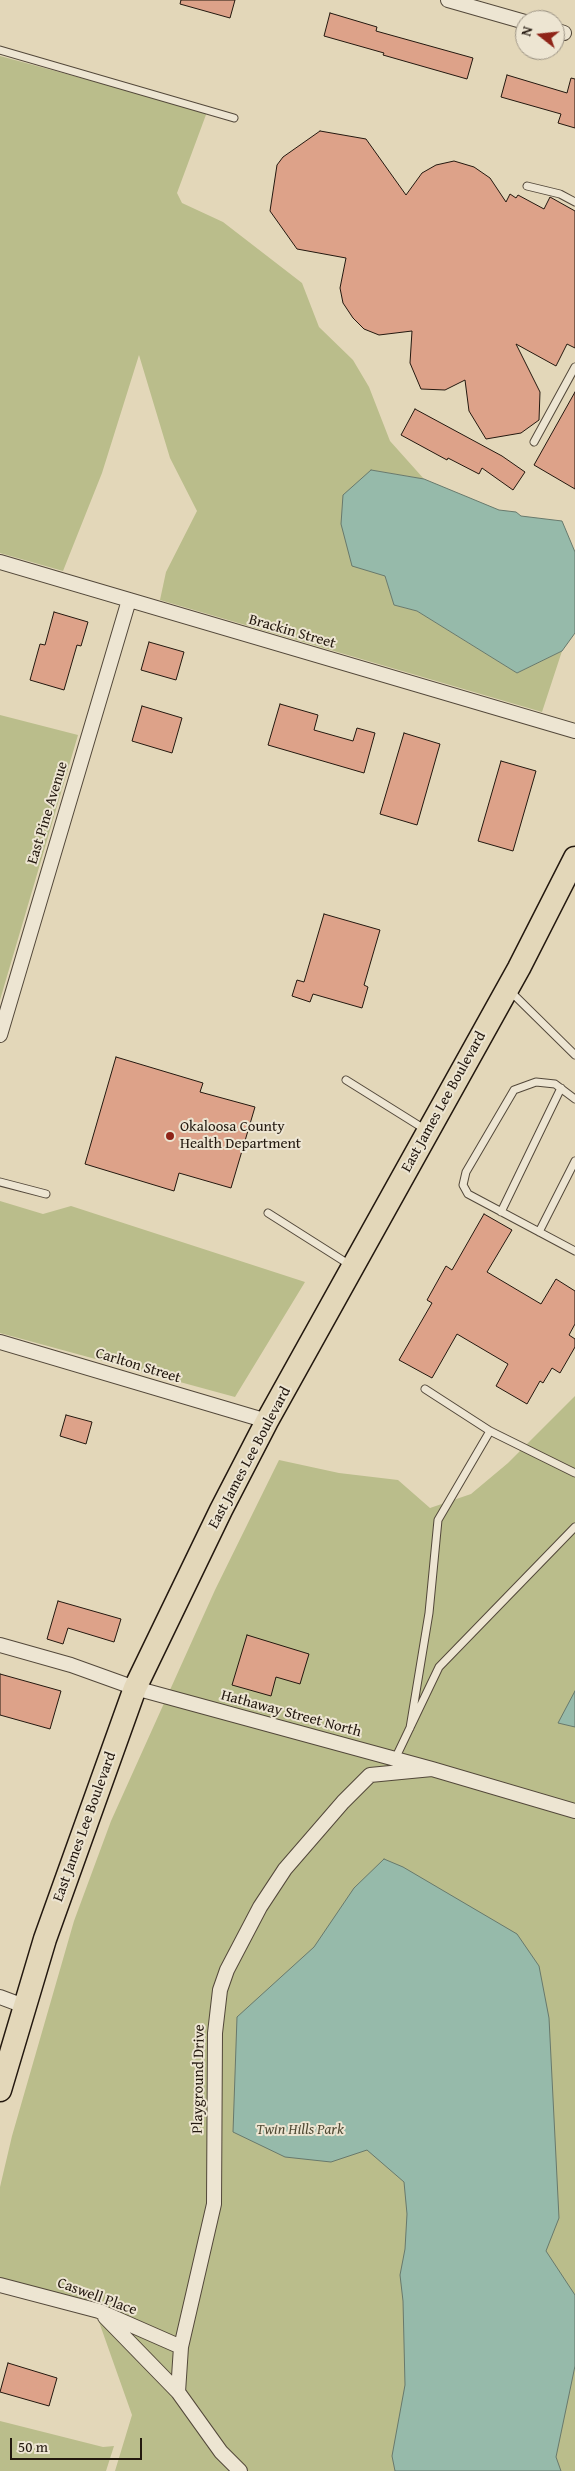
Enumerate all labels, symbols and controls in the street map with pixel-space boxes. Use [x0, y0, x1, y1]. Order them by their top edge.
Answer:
north arrow [515, 10, 565, 60]
text: N [516, 24, 537, 38]
street label: Brackin Street [246, 611, 338, 653]
street label: East Pine Avenue [24, 760, 72, 866]
street label: East James Lee Boulevard [398, 1028, 490, 1176]
place label: Okaloosa County Health Department [180, 1118, 301, 1153]
marker: Okaloosa County Health Department [164, 1130, 176, 1142]
street label: Carlton Street [93, 1344, 183, 1388]
street label: East James Lee Boulevard [205, 1384, 295, 1532]
street label: Hathaway Street North [219, 1687, 363, 1741]
street label: East James Lee Boulevard [50, 1750, 120, 1904]
street label: Playground Drive [189, 2024, 209, 2134]
park label: Twin Hills Park [256, 2121, 344, 2139]
street label: Caswell Place [55, 2274, 139, 2320]
scale bar [12, 2428, 145, 2460]
text: 50 m [18, 2436, 48, 2457]

